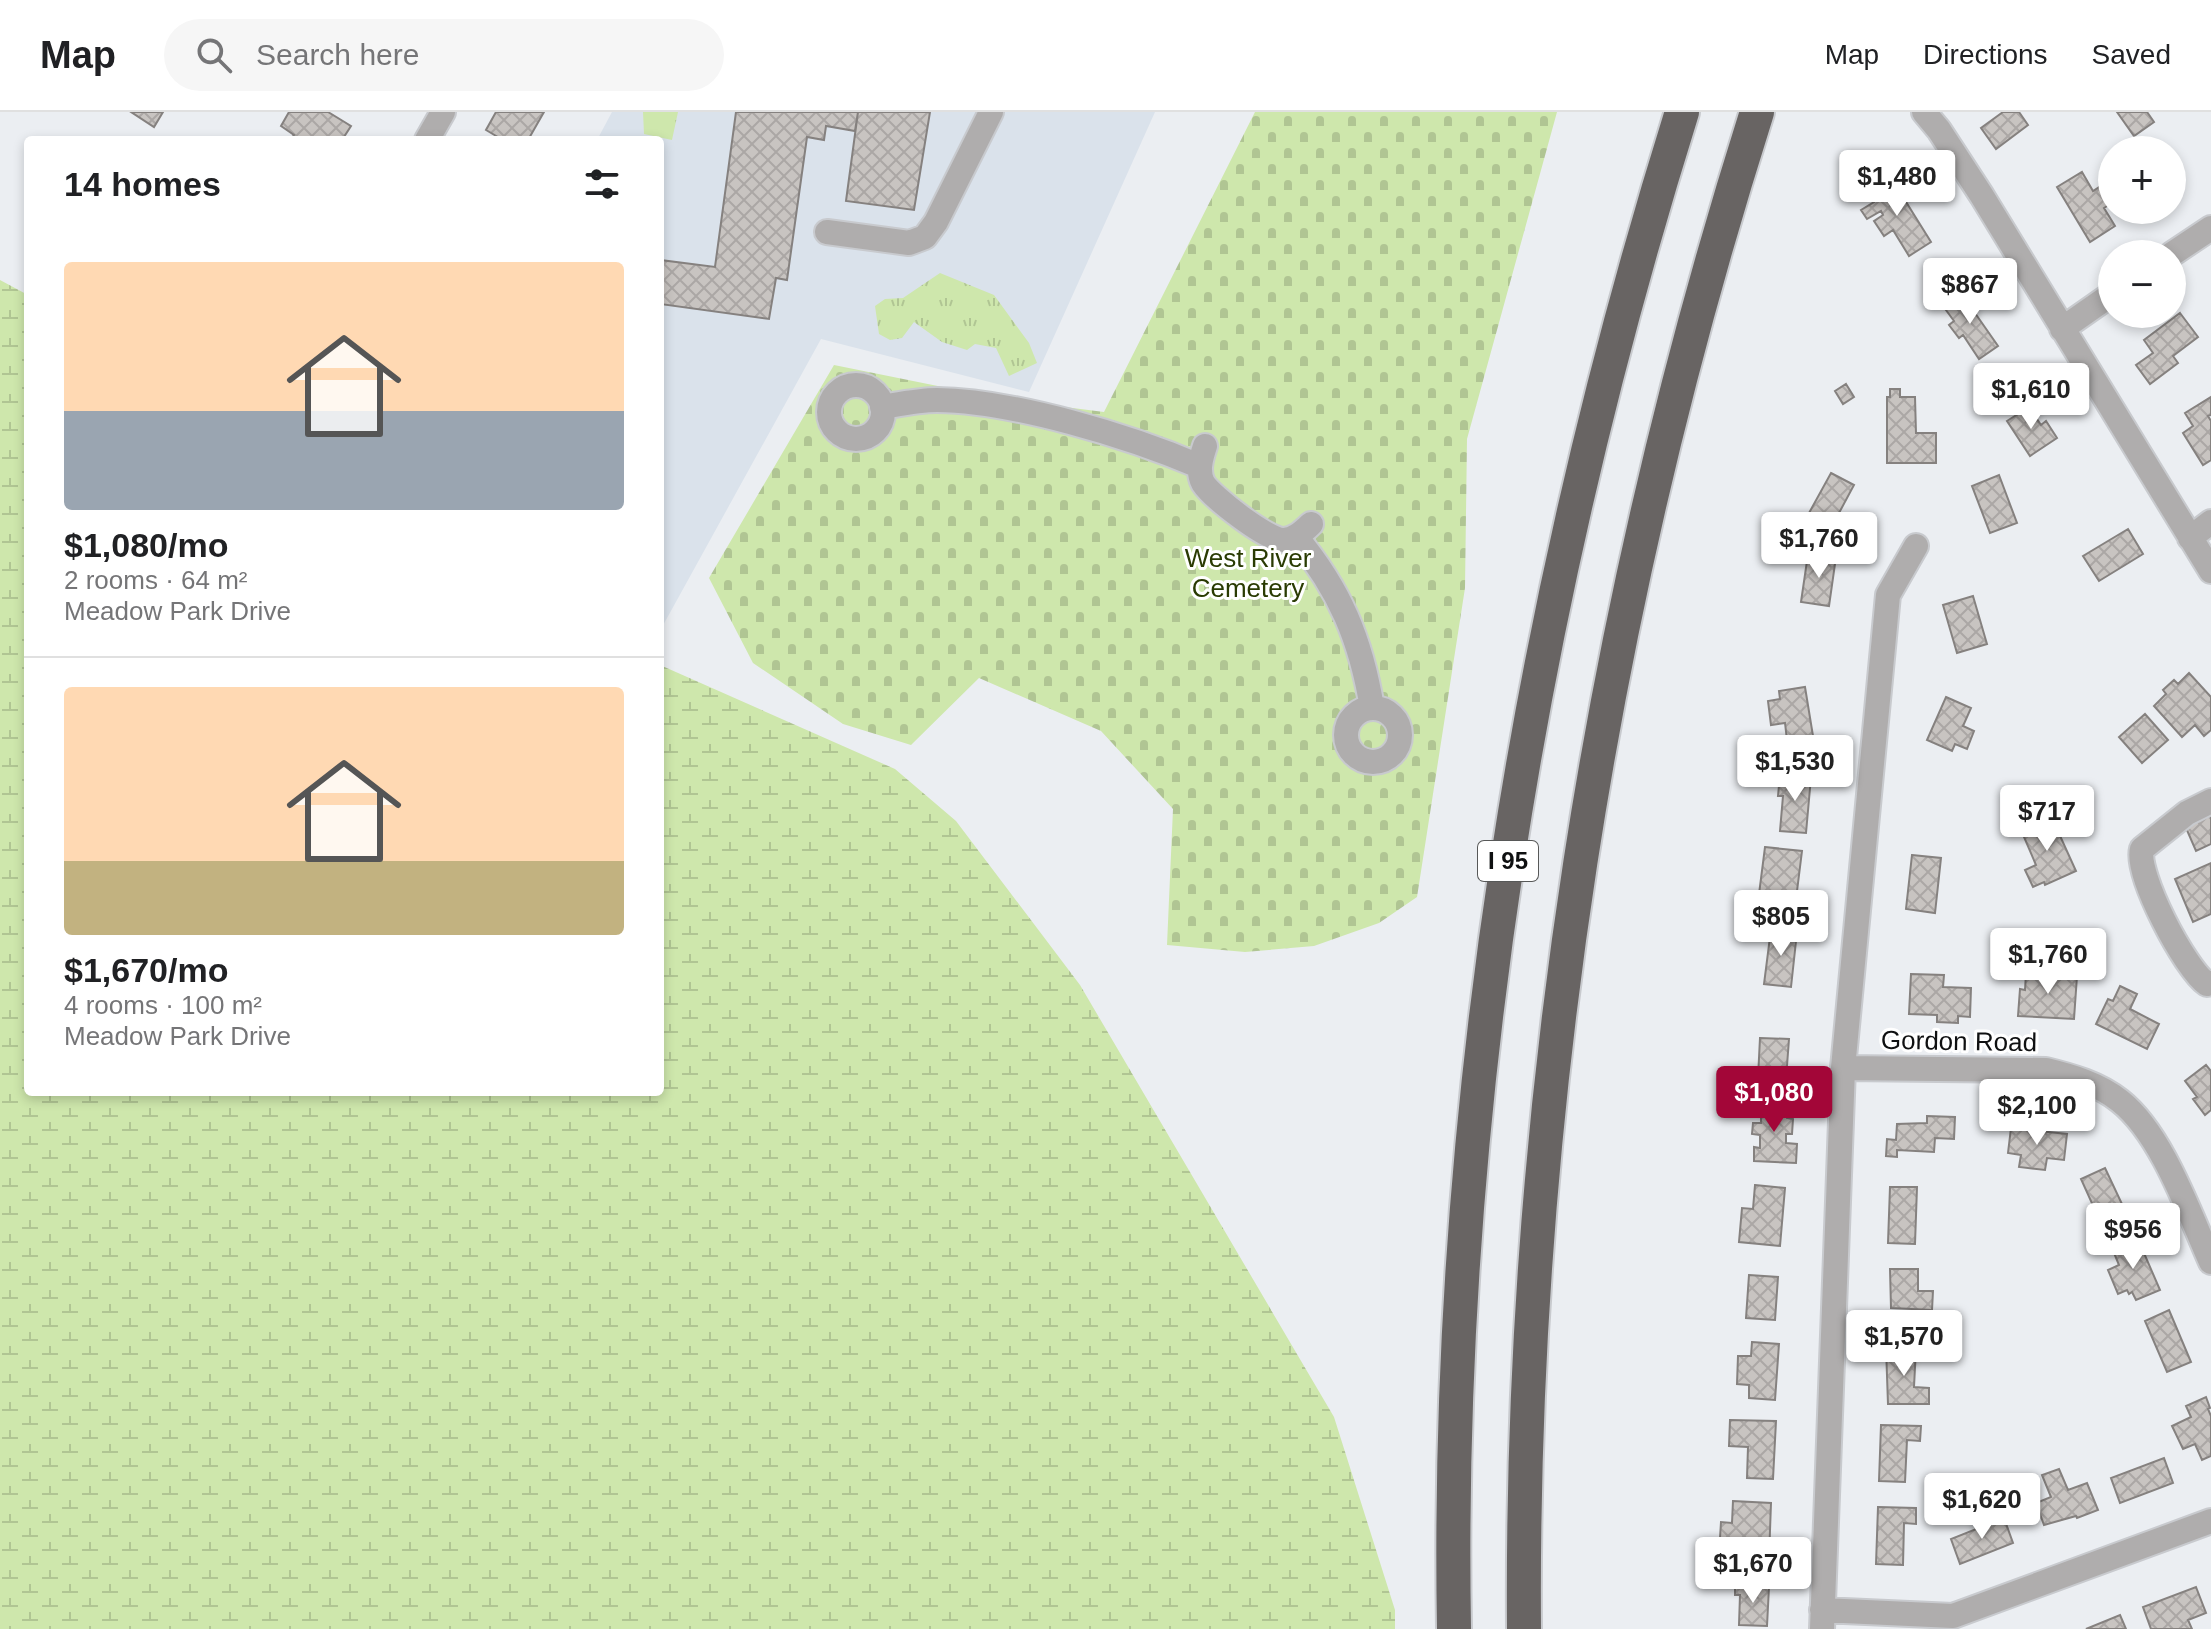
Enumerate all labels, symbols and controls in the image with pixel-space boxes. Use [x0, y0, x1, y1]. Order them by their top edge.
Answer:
search box [164, 19, 724, 91]
icon: search [192, 33, 236, 77]
text: Map [40, 34, 116, 76]
text: Search here [256, 38, 419, 71]
text: Map [1825, 39, 1879, 70]
text: Directions [1923, 39, 2048, 70]
text: Saved [2092, 39, 2171, 70]
map controls [2098, 136, 2186, 328]
button: + [2098, 136, 2186, 224]
pin: $1,480 [1832, 150, 1962, 218]
text: $1,480 [1857, 161, 1937, 191]
icon: filters [580, 162, 624, 206]
text: 14 homes [64, 165, 221, 203]
button: − [2098, 240, 2186, 328]
pin: $867 [1923, 258, 2017, 326]
text: $867 [1941, 269, 1999, 299]
icon: home [272, 314, 416, 458]
pin: $1,610 [1966, 363, 2096, 431]
text: $1,610 [1991, 374, 2071, 404]
pin: $1,760 [1754, 512, 1884, 580]
text: $1,760 [1779, 523, 1859, 553]
text: $1,080/mo [64, 526, 228, 564]
park label: West River Cemetery [1185, 543, 1312, 603]
text: 2 rooms · 64 m² [64, 565, 248, 595]
text: Meadow Park Drive [64, 596, 291, 626]
pin: $1,530 [1730, 735, 1860, 803]
icon: home [272, 739, 416, 883]
text: $1,530 [1755, 746, 1835, 776]
pin: $717 [2000, 785, 2094, 853]
text: $717 [2018, 796, 2076, 826]
road number: I 95 [1478, 841, 1538, 881]
pin: $805 [1734, 890, 1828, 958]
text: $805 [1752, 901, 1810, 931]
pin: $1,760 [1983, 928, 2113, 996]
text: $1,760 [2008, 939, 2088, 969]
text: $1,670/mo [64, 951, 228, 989]
text: 4 rooms · 100 m² [64, 990, 262, 1020]
text: Meadow Park Drive [64, 1021, 291, 1051]
street label: Gordon Road [1881, 1025, 2037, 1057]
pin: $1,080 [1709, 1066, 1839, 1134]
text: $1,080 [1734, 1077, 1814, 1107]
pin: $2,100 [1972, 1079, 2102, 1147]
text: $2,100 [1997, 1090, 2077, 1120]
pin: $956 [2086, 1203, 2180, 1271]
text: $956 [2104, 1214, 2162, 1244]
pin: $1,570 [1839, 1310, 1969, 1378]
text: $1,570 [1864, 1321, 1944, 1351]
pin: $1,620 [1917, 1473, 2047, 1541]
text: $1,620 [1942, 1484, 2022, 1514]
pin: $1,670 [1688, 1537, 1818, 1605]
text: $1,670 [1713, 1548, 1793, 1578]

